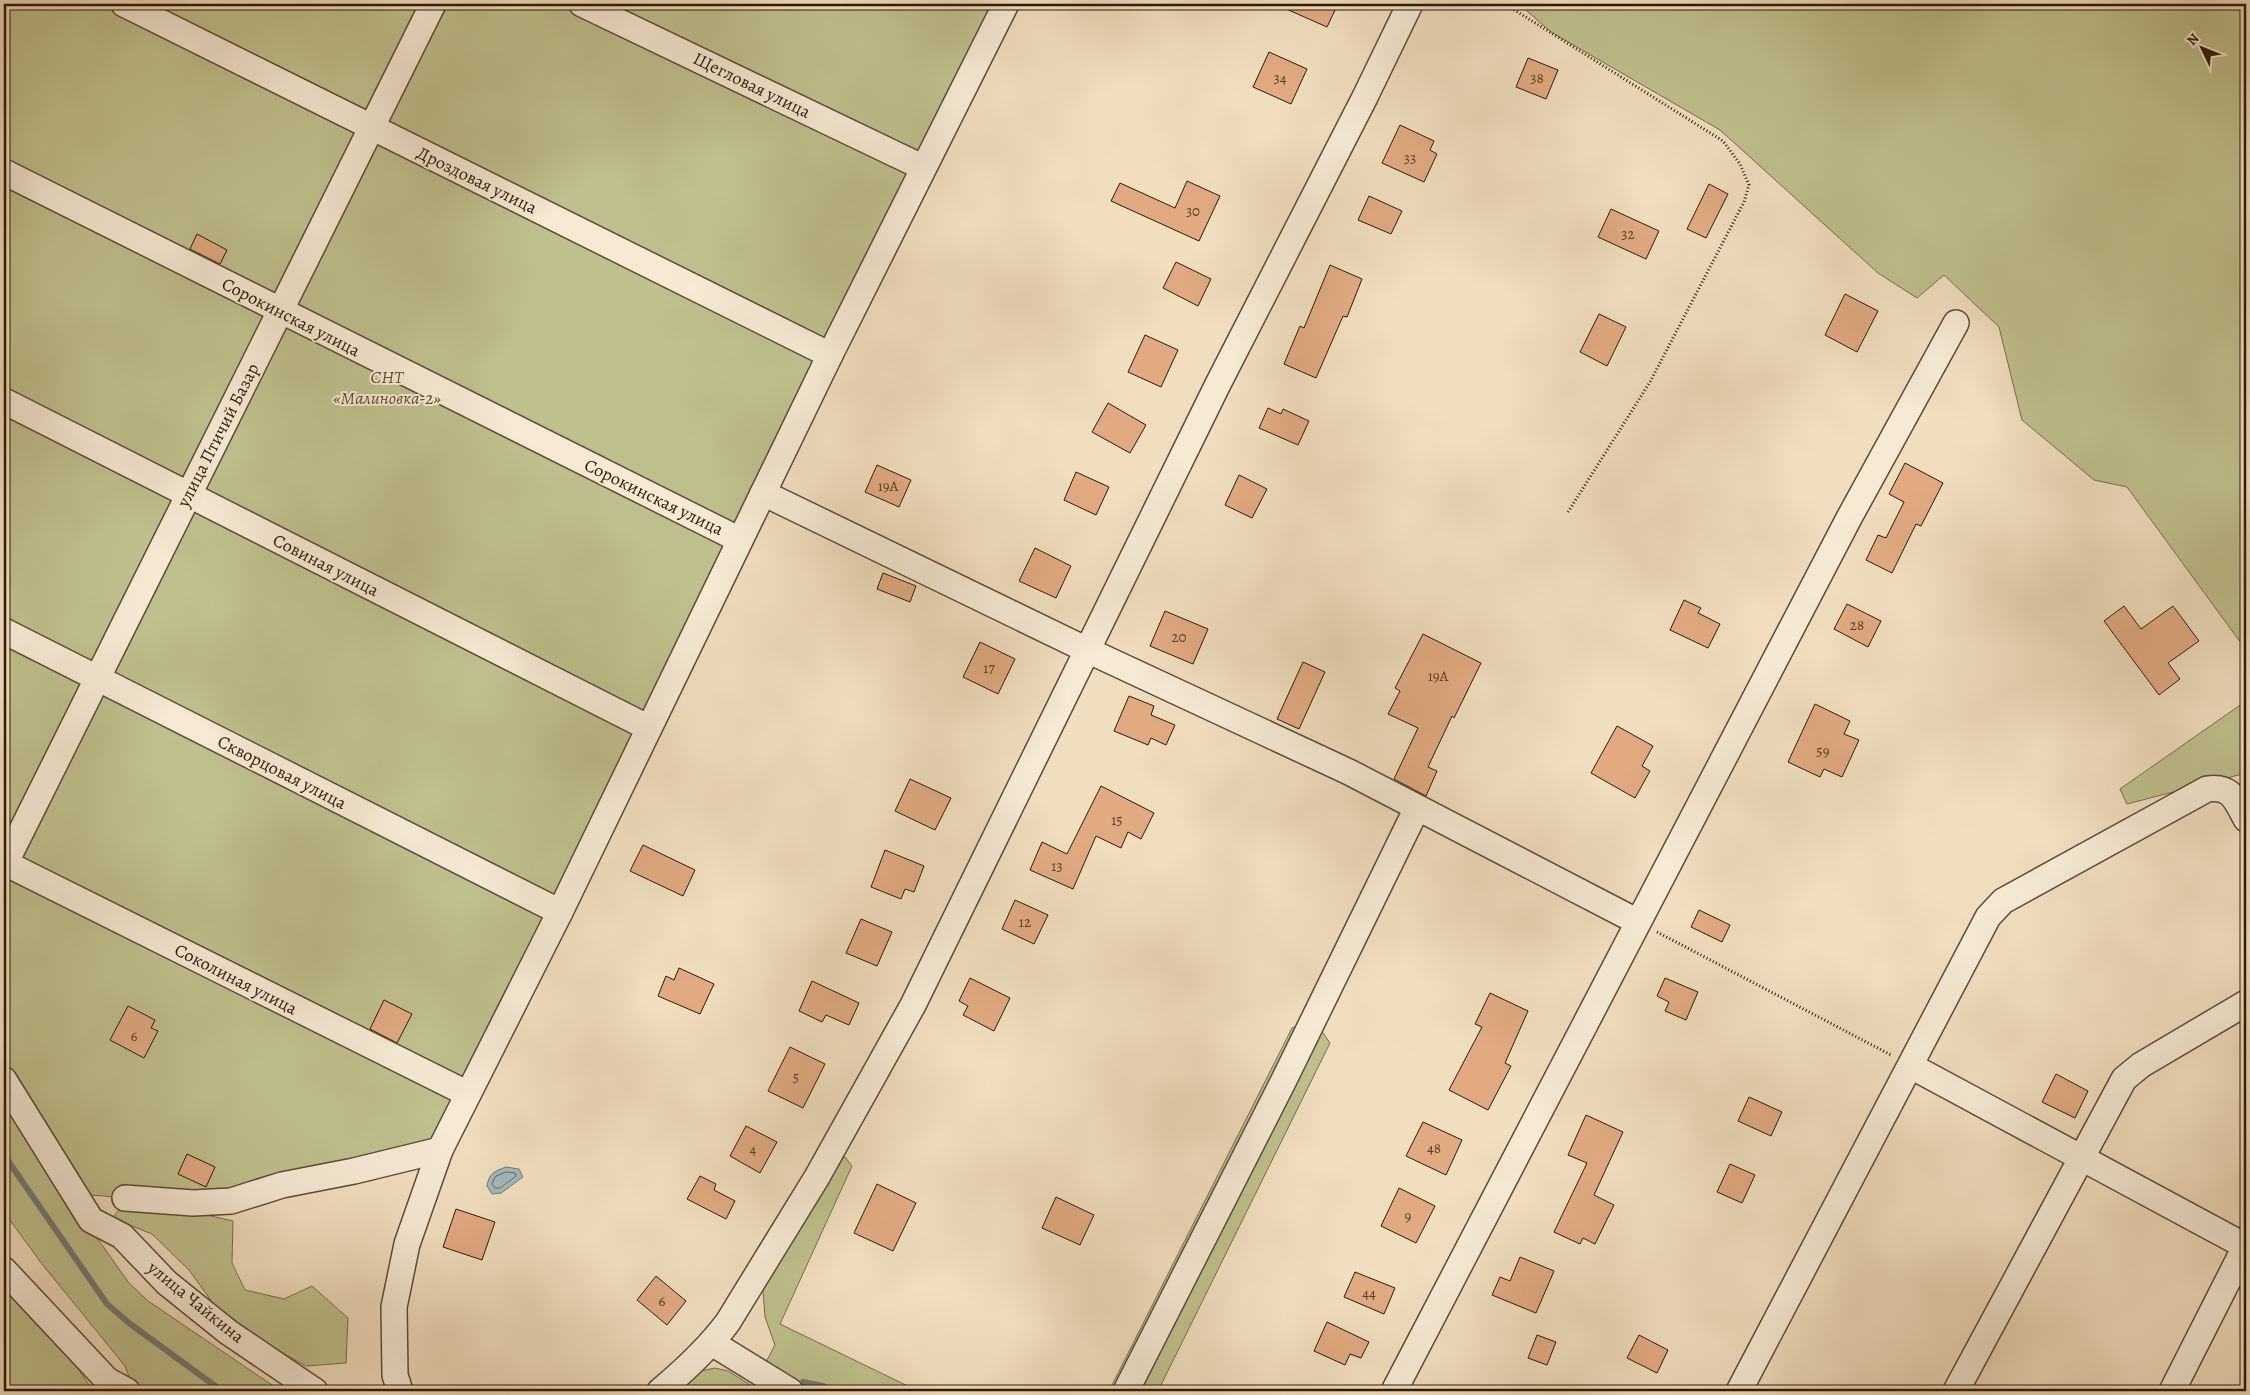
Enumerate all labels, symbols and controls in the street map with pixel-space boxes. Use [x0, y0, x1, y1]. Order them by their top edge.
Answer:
north arrow [2178, 22, 2228, 72]
text: N [2182, 29, 2203, 50]
street label: Щегловая улица [689, 46, 815, 124]
house number: 34 [1273, 68, 1287, 88]
house number: 38 [1530, 68, 1544, 88]
street label: Дроздовая улица [413, 141, 542, 220]
house number: 33 [1404, 148, 1416, 168]
house number: 30 [1186, 201, 1200, 221]
house number: 32 [1621, 224, 1635, 244]
street label: Сорокинская улица [218, 272, 365, 363]
street label: улица Птичий Базар [171, 359, 265, 512]
park label: СНТ «Малиновка-2» [333, 365, 441, 410]
street label: Сорокинская улица [580, 453, 728, 541]
house number: 19А [878, 476, 899, 496]
street label: Совиная улица [269, 528, 384, 602]
house number: 28 [1850, 615, 1864, 635]
house number: 20 [1171, 627, 1187, 647]
house number: 17 [983, 658, 995, 678]
house number: 19А [1428, 666, 1449, 686]
street label: Скворцовая улица [213, 729, 351, 815]
house number: 59 [1816, 741, 1830, 761]
house number: 15 [1111, 810, 1123, 830]
house number: 13 [1051, 856, 1063, 876]
house number: 12 [1019, 912, 1031, 932]
street label: Соколиная улица [171, 938, 302, 1021]
house number: 6 [131, 1026, 138, 1046]
house number: 5 [793, 1067, 799, 1087]
house number: 48 [1427, 1138, 1441, 1158]
house number: 4 [750, 1139, 757, 1159]
house number: 9 [1405, 1206, 1412, 1226]
street label: улица Чайкина [142, 1255, 250, 1349]
house number: 44 [1362, 1283, 1376, 1303]
house number: 6 [659, 1291, 666, 1311]

